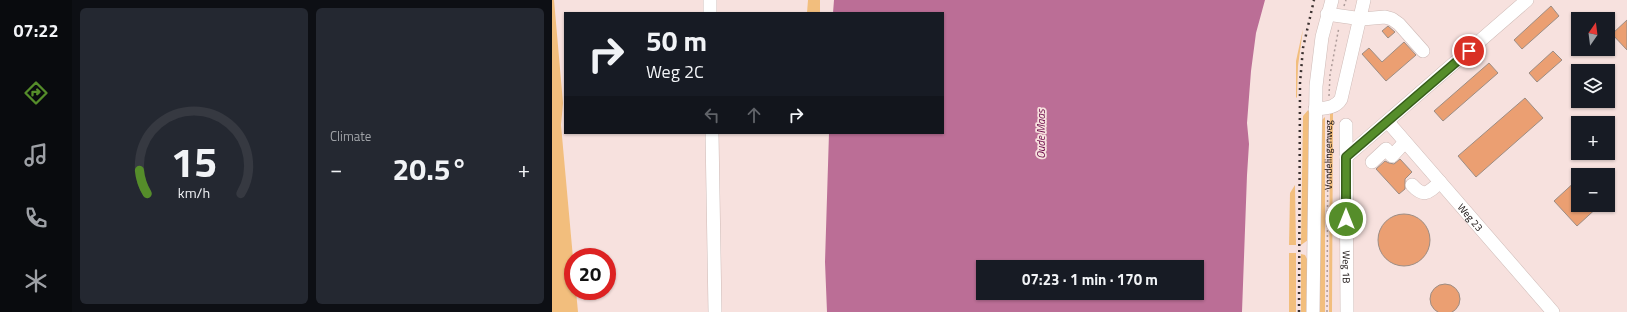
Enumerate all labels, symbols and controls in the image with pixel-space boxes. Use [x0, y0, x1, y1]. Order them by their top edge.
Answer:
north arrow [1571, 12, 1615, 56]
map controls [1571, 12, 1615, 212]
text: 07:22 [14, 17, 58, 44]
text: 50 m [646, 19, 707, 62]
icon: right [580, 28, 632, 80]
pin [1452, 34, 1486, 68]
icon: arrive [1458, 40, 1480, 62]
text: Weg 2C [646, 58, 704, 85]
button: layers [1571, 64, 1615, 108]
icon: directions [22, 79, 50, 107]
icon: left [701, 104, 723, 126]
icon: ahead [743, 104, 765, 126]
icon: right [785, 104, 807, 126]
water label: Oude Maas [1033, 108, 1049, 159]
button: + [1571, 116, 1615, 160]
street label: Vondelingenweg [1321, 120, 1336, 190]
text: Climate [330, 126, 371, 146]
text: 15 [171, 130, 217, 193]
icon: music [22, 141, 50, 169]
text: 20.5° [393, 146, 467, 192]
text: − [330, 152, 342, 186]
text: + [518, 152, 530, 186]
button: − [1571, 168, 1615, 212]
text: km/h [178, 182, 210, 204]
position arrow [1325, 198, 1367, 240]
street label: Weg 23 [1454, 200, 1486, 235]
icon: phone [22, 204, 50, 232]
speed limit sign: 20 [564, 248, 616, 300]
street label: Weg 1B [1339, 251, 1354, 283]
icon: climate [22, 267, 50, 295]
text: 07:23 · 1 min · 170 m [1022, 268, 1158, 291]

